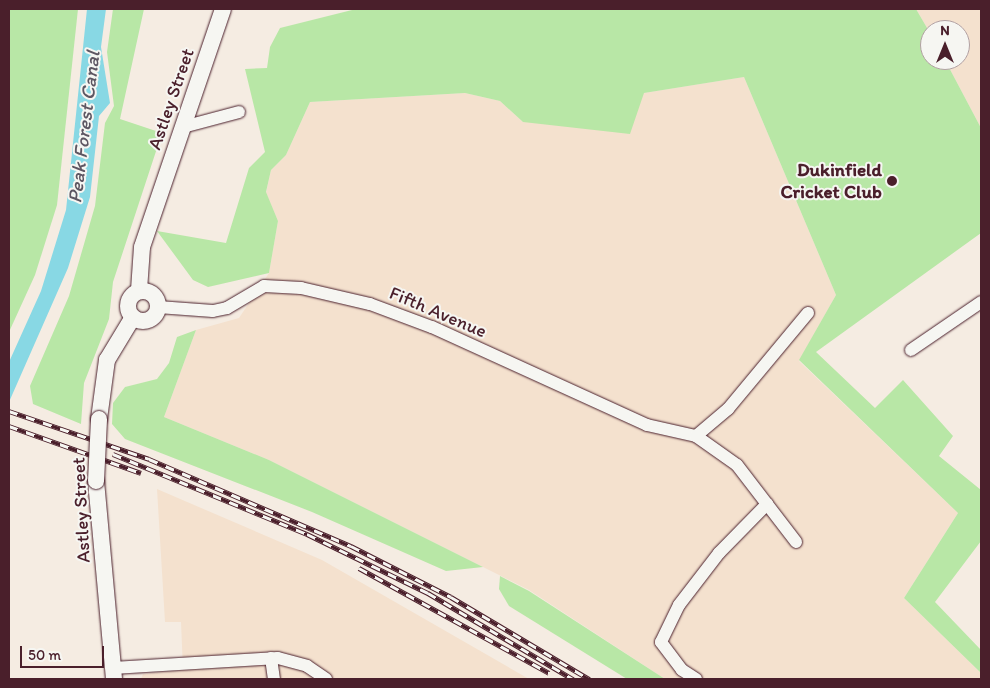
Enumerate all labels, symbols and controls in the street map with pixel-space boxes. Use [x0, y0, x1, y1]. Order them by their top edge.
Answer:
north arrow [920, 20, 970, 70]
text: N [940, 22, 950, 39]
street label: Astley Street [143, 45, 199, 153]
water label: Peak Forest Canal [63, 49, 105, 205]
place label: Dukinfield Cricket Club [781, 159, 882, 203]
marker: Dukinfield Cricket Club [886, 175, 898, 187]
street label: Fifth Avenue [386, 281, 490, 343]
street label: Astley Street [67, 457, 95, 563]
scale bar [22, 636, 106, 668]
text: 50 m [28, 646, 61, 664]

